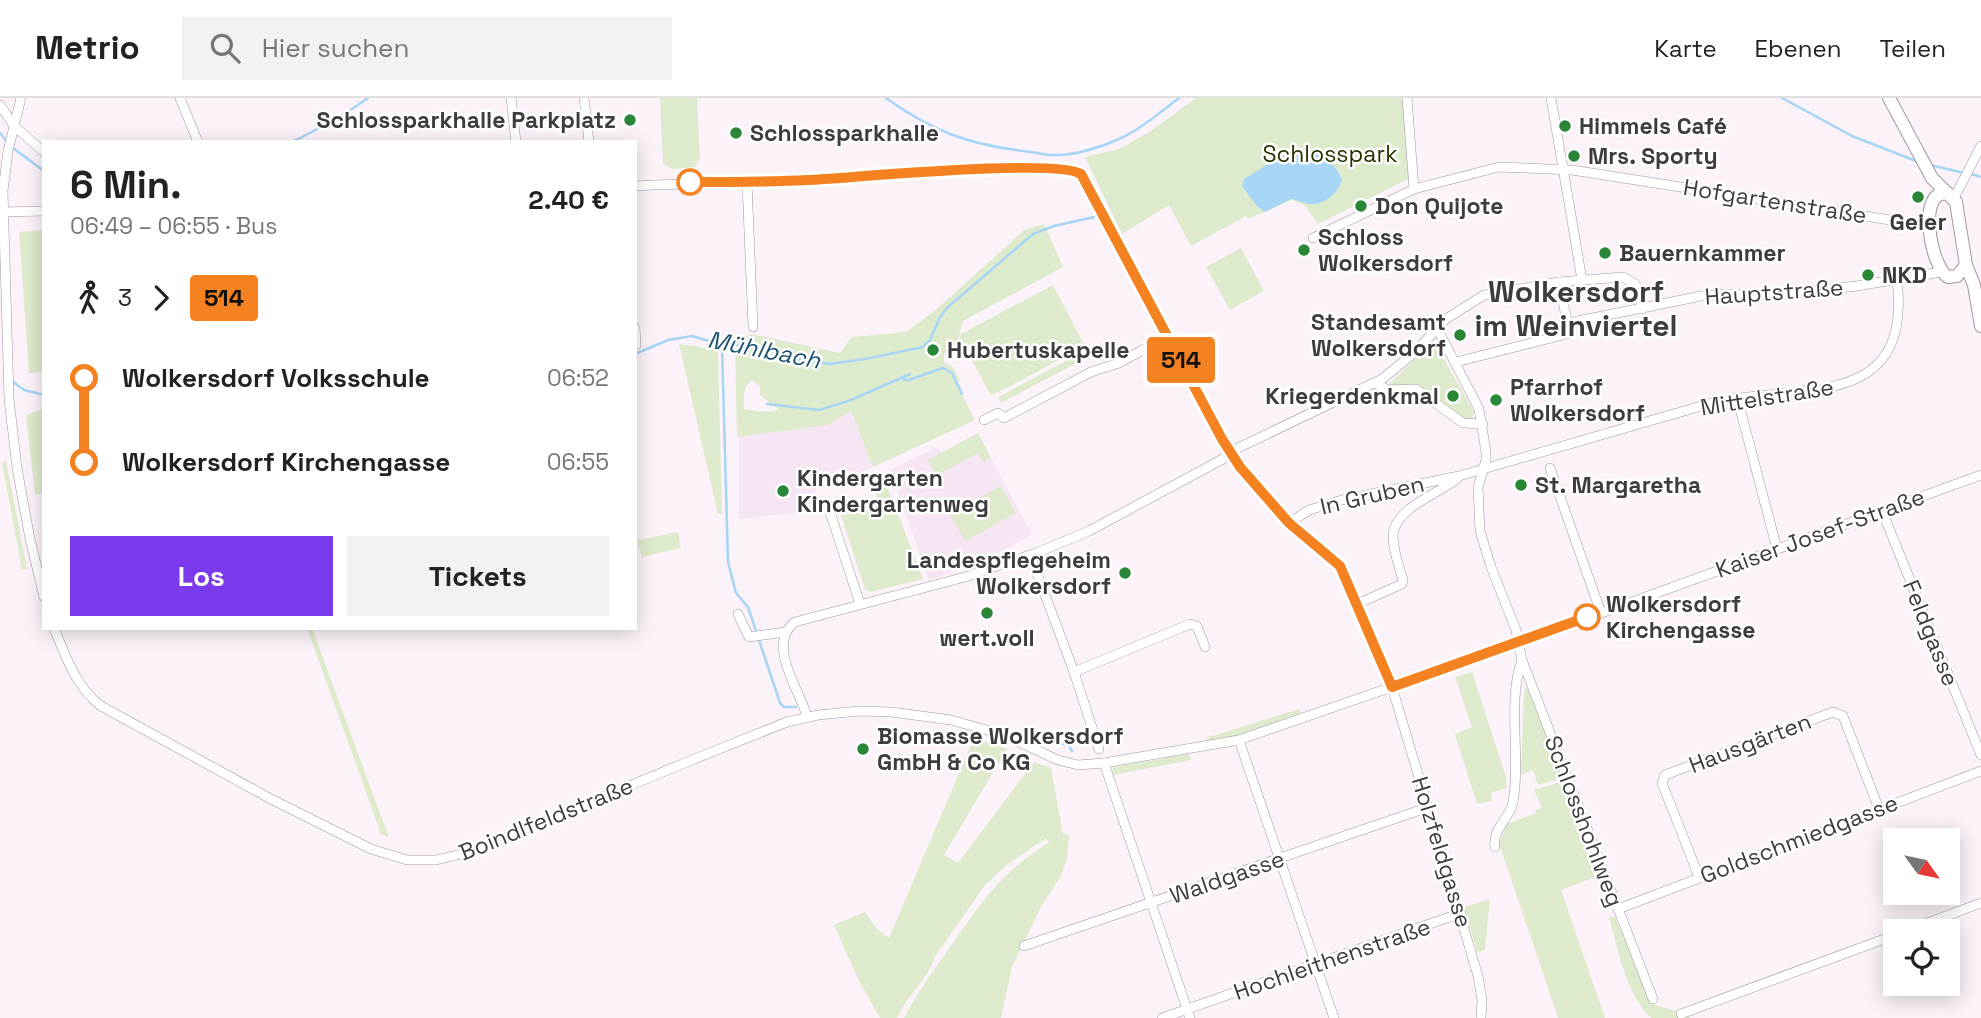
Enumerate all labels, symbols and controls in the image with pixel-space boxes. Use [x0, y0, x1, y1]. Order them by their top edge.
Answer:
search box [182, 17, 672, 80]
text: Metrio [35, 27, 140, 69]
icon: search [206, 29, 244, 67]
text: Hier suchen [262, 31, 409, 65]
text: Karte [1654, 33, 1717, 64]
text: Ebenen [1755, 33, 1841, 64]
text: Teilen [1879, 33, 1946, 64]
place label: Schlossparkhalle Parkplatz [317, 105, 616, 135]
place label: Himmels Café [1579, 111, 1727, 141]
marker: Schlossparkhalle Parkplatz [622, 112, 638, 128]
place label: Schlossparkhalle [750, 118, 939, 148]
marker: Himmels Café [1557, 118, 1573, 134]
marker: Schlossparkhalle [728, 125, 744, 141]
park label: Schlosspark [1262, 139, 1398, 169]
place label: Mrs. Sporty [1588, 141, 1718, 171]
marker: Mrs. Sporty [1566, 148, 1582, 164]
text: 6 Min. [70, 161, 182, 209]
unlabelled marker [677, 169, 703, 195]
street label: Hofgartenstraße [1681, 172, 1869, 230]
text: 2.40 € [528, 183, 609, 217]
marker: Geier [1910, 189, 1926, 205]
place label: Don Quijote [1375, 191, 1503, 221]
marker: Don Quijote [1353, 198, 1369, 214]
place label: Geier [1890, 207, 1947, 237]
text: 06:49 – 06:55 · Bus [70, 211, 277, 241]
place label: Schloss Wolkersdorf [1318, 222, 1453, 278]
place label: Bauernkammer [1619, 238, 1786, 268]
marker: Schloss Wolkersdorf [1296, 242, 1312, 258]
marker: Bauernkammer [1597, 245, 1613, 261]
place label: NKD [1882, 260, 1927, 290]
marker: NKD [1860, 267, 1876, 283]
district label: Wolkersdorf im Weinviertel [1474, 272, 1678, 345]
street label: Hauptstraße [1704, 272, 1844, 312]
icon: walk [70, 279, 108, 317]
icon: forward [142, 279, 180, 317]
text: 514 [204, 282, 244, 313]
text: 3 [118, 283, 132, 313]
place label: Standesamt Wolkersdorf [1311, 307, 1446, 363]
water label: Mühlbach [705, 323, 824, 376]
marker: Standesamt Wolkersdorf [1452, 327, 1468, 343]
place label: Hubertuskapelle [947, 335, 1130, 365]
line badge: 514 [1141, 337, 1221, 383]
marker: Hubertuskapelle [925, 342, 941, 358]
text: 514 [1161, 344, 1201, 375]
text: Wolkersdorf Volksschule [122, 361, 430, 395]
text: 06:52 [547, 363, 609, 393]
place label: Pfarrhof Wolkersdorf [1510, 372, 1645, 428]
street label: Mittelstraße [1698, 372, 1836, 422]
place label: Kriegerdenkmal [1265, 381, 1439, 411]
marker: Kriegerdenkmal [1445, 388, 1461, 404]
marker: Pfarrhof Wolkersdorf [1488, 392, 1504, 408]
text: Wolkersdorf Kirchengasse [122, 445, 450, 479]
text: 06:55 [547, 447, 609, 477]
place label: Kindergarten Kindergartenweg [797, 463, 989, 519]
street label: In Gruben [1317, 468, 1427, 522]
place label: St. Margaretha [1535, 470, 1701, 500]
marker: St. Margaretha [1513, 477, 1529, 493]
street label: Kaiser Josef-Straße [1711, 481, 1929, 585]
marker: Kindergarten Kindergartenweg [775, 483, 791, 499]
button: Los [70, 536, 333, 616]
button: Tickets [347, 536, 609, 616]
place label: Landespflegeheim Wolkersdorf [907, 545, 1111, 601]
marker: Landespflegeheim Wolkersdorf [1117, 565, 1133, 581]
street label: Feldgasse [1896, 575, 1966, 691]
place label: Wolkersdorf Kirchengasse [1606, 589, 1756, 645]
marker: Wolkersdorf Kirchengasse [1574, 604, 1600, 630]
marker: wert.voll [979, 605, 995, 621]
place label: wert.voll [939, 623, 1035, 653]
street label: Hausgärten [1685, 706, 1815, 780]
place label: Biomasse Wolkersdorf GmbH & Co KG [877, 721, 1123, 777]
street label: Schlosshohlweg [1538, 731, 1630, 911]
marker: Biomasse Wolkersdorf GmbH & Co KG [855, 741, 871, 757]
street label: Boindlfeldstraße [454, 770, 638, 868]
street label: Holzfeldgasse [1405, 773, 1479, 931]
street label: Goldschmiedgasse [1696, 787, 1902, 891]
north arrow [1883, 828, 1960, 905]
map controls [1883, 828, 1960, 996]
street label: Waldgasse [1166, 843, 1288, 911]
street label: Hochleithenstraße [1230, 911, 1434, 1007]
button: locate [1883, 919, 1960, 996]

